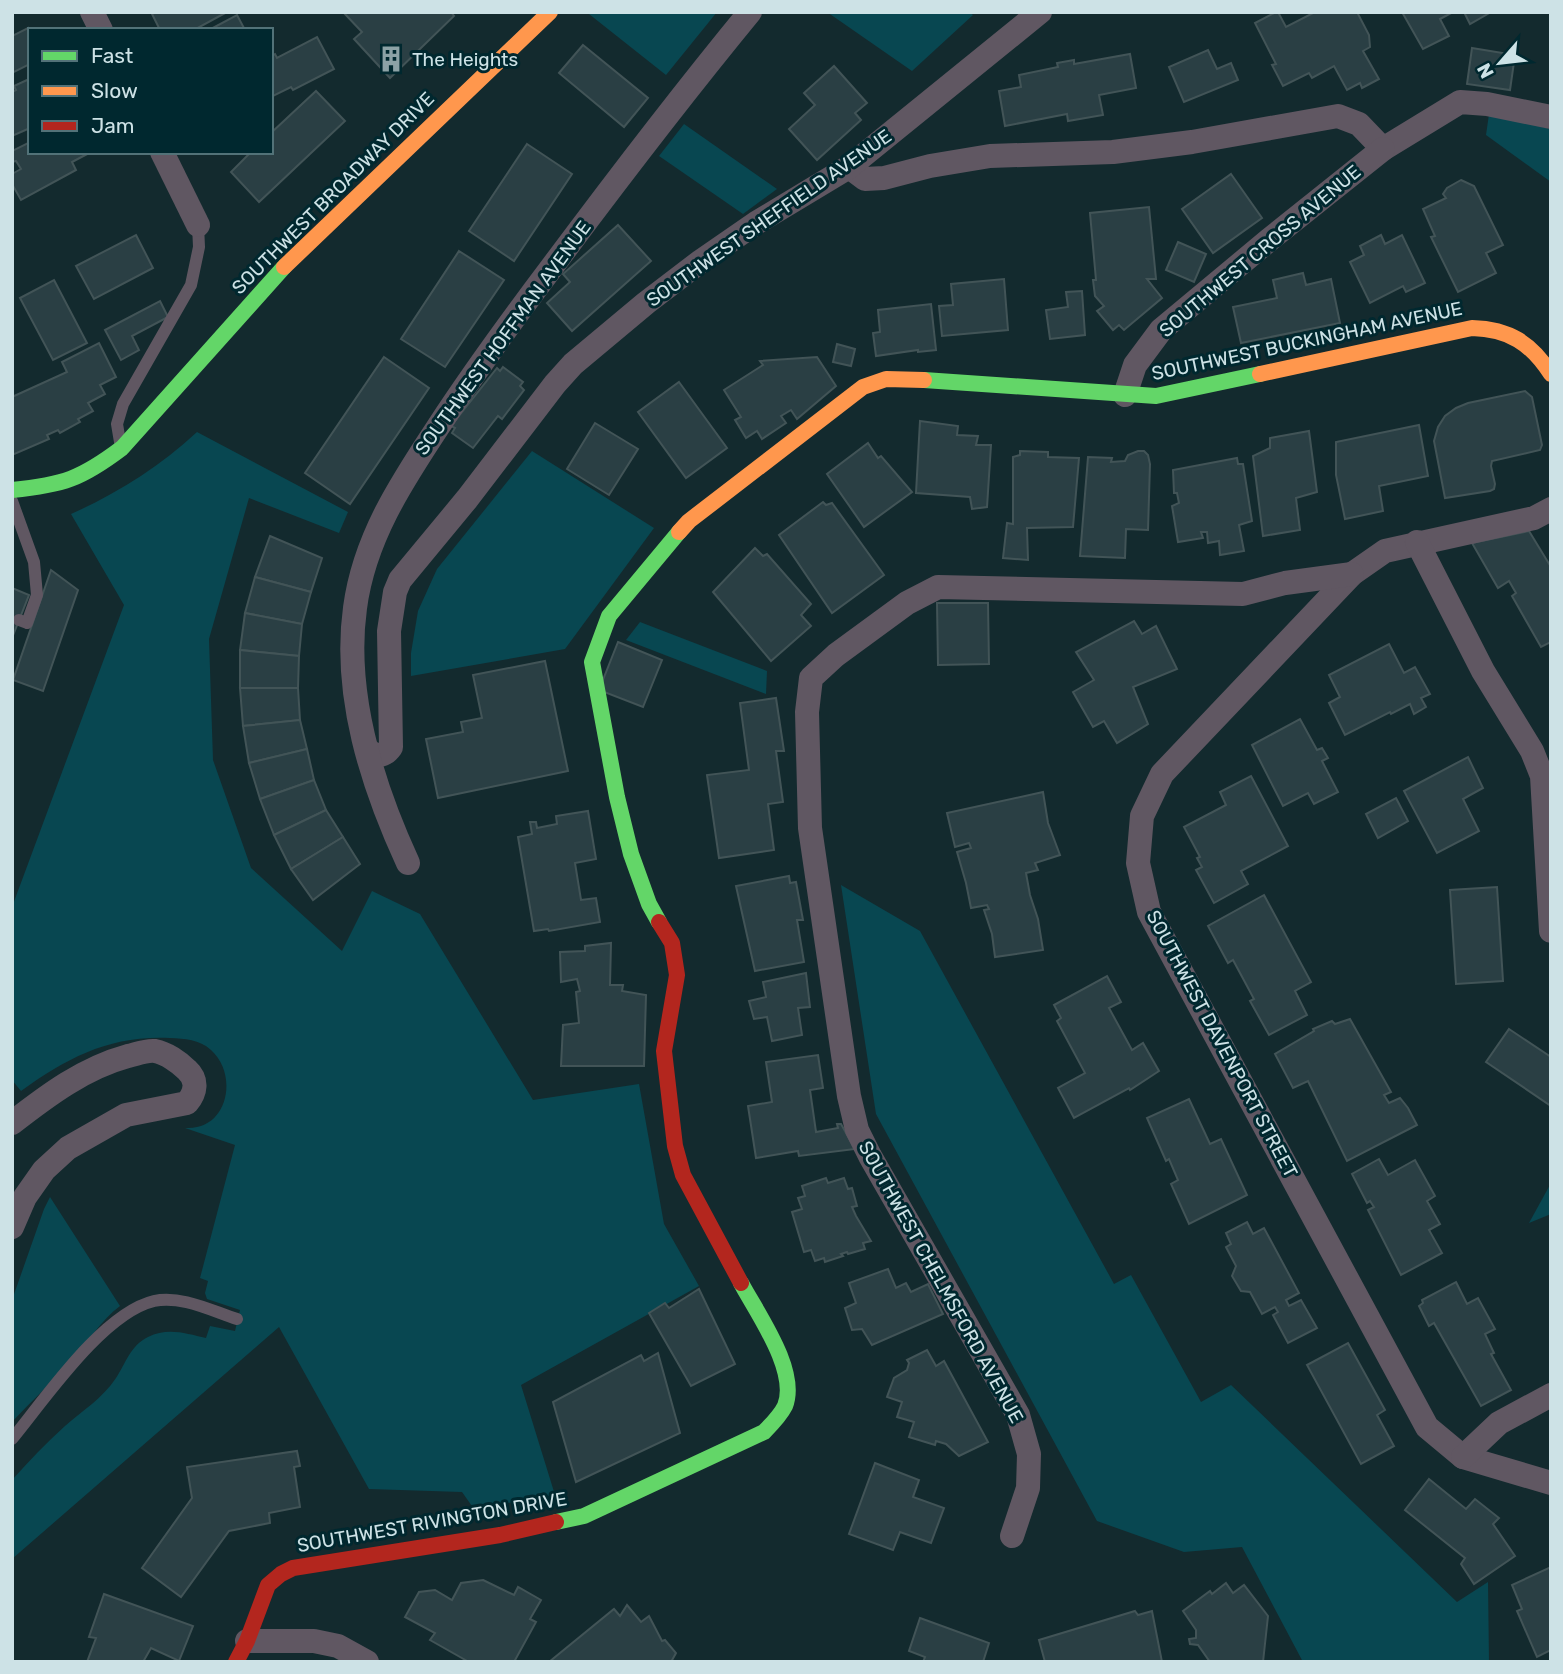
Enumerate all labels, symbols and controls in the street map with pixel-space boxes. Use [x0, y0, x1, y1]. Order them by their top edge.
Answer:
legend [28, 28, 273, 154]
north arrow [1465, 28, 1535, 98]
text: Fast [91, 43, 133, 68]
building icon: The Heights [376, 44, 406, 74]
place label: The Heights [412, 48, 518, 71]
text: N [1472, 59, 1499, 82]
text: Slow [91, 78, 138, 103]
street label: SOUTHWEST BROADWAY DRIVE [227, 87, 439, 299]
text: Jam [91, 113, 135, 138]
street label: SOUTHWEST SHEFFIELD AVENUE [642, 124, 896, 312]
street label: SOUTHWEST CROSS AVENUE [1155, 160, 1365, 342]
street label: SOUTHWEST HOFFMAN AVENUE [410, 216, 596, 460]
street label: SOUTHWEST BUCKINGHAM AVENUE [1150, 297, 1464, 385]
street label: SOUTHWEST DAVENPORT STREET [1142, 906, 1302, 1182]
street label: SOUTHWEST CHELMSFORD AVENUE [854, 1137, 1028, 1427]
street label: SOUTHWEST RIVINGTON DRIVE [295, 1487, 569, 1557]

